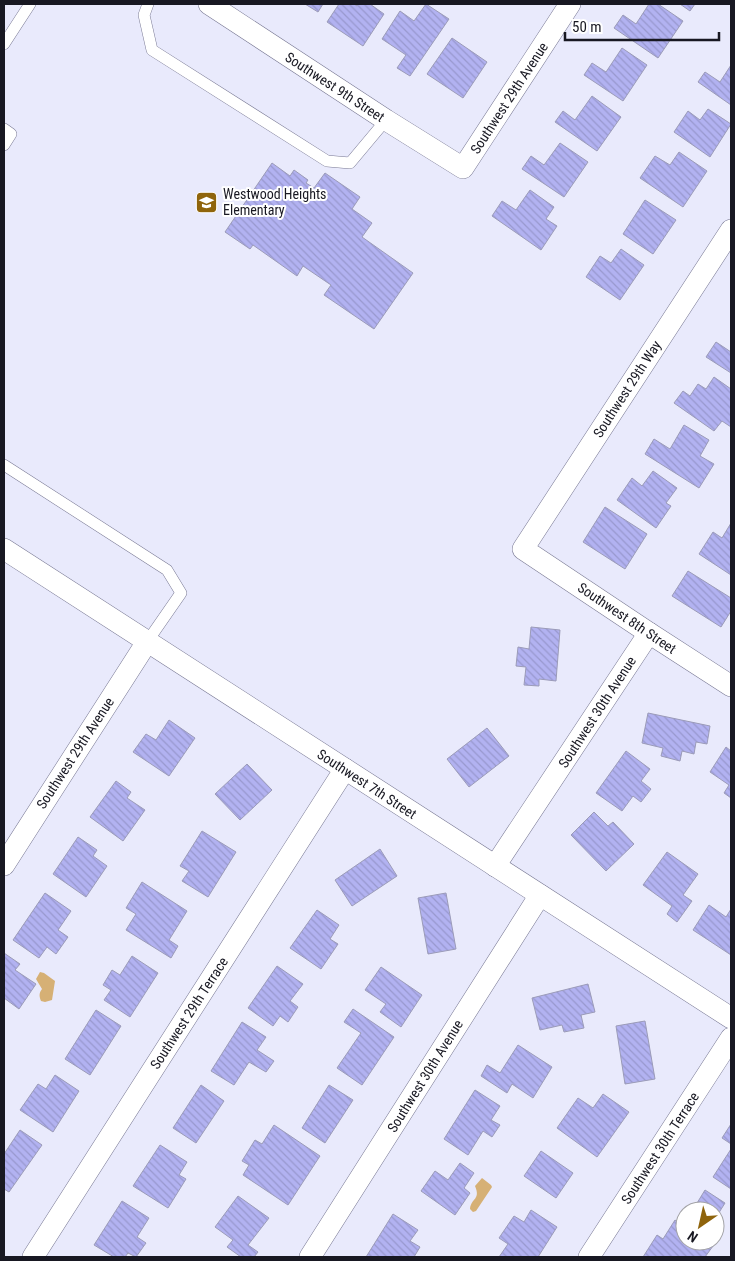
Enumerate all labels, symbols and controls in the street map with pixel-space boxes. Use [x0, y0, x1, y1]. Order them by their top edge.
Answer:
scale bar [565, 10, 719, 42]
text: 50 m [572, 18, 602, 36]
street label: Southwest 29th Avenue [467, 39, 551, 157]
street label: Southwest 9th Street [282, 49, 388, 125]
place label: Westwood Heights Elementary [223, 186, 327, 218]
school or university icon: Westwood Heights Elementary [195, 190, 219, 214]
street label: Southwest 29th Way [590, 337, 664, 440]
street label: Southwest 8th Street [575, 579, 679, 657]
street label: Southwest 30th Avenue [555, 653, 639, 771]
street label: Southwest 29th Avenue [33, 694, 117, 812]
street label: Southwest 7th Street [314, 746, 420, 822]
street label: Southwest 29th Terrace [147, 954, 231, 1072]
street label: Southwest 30th Avenue [384, 1016, 466, 1135]
street label: Southwest 30th Terrace [618, 1089, 702, 1207]
north arrow [675, 1201, 725, 1251]
text: N [685, 1228, 701, 1246]

